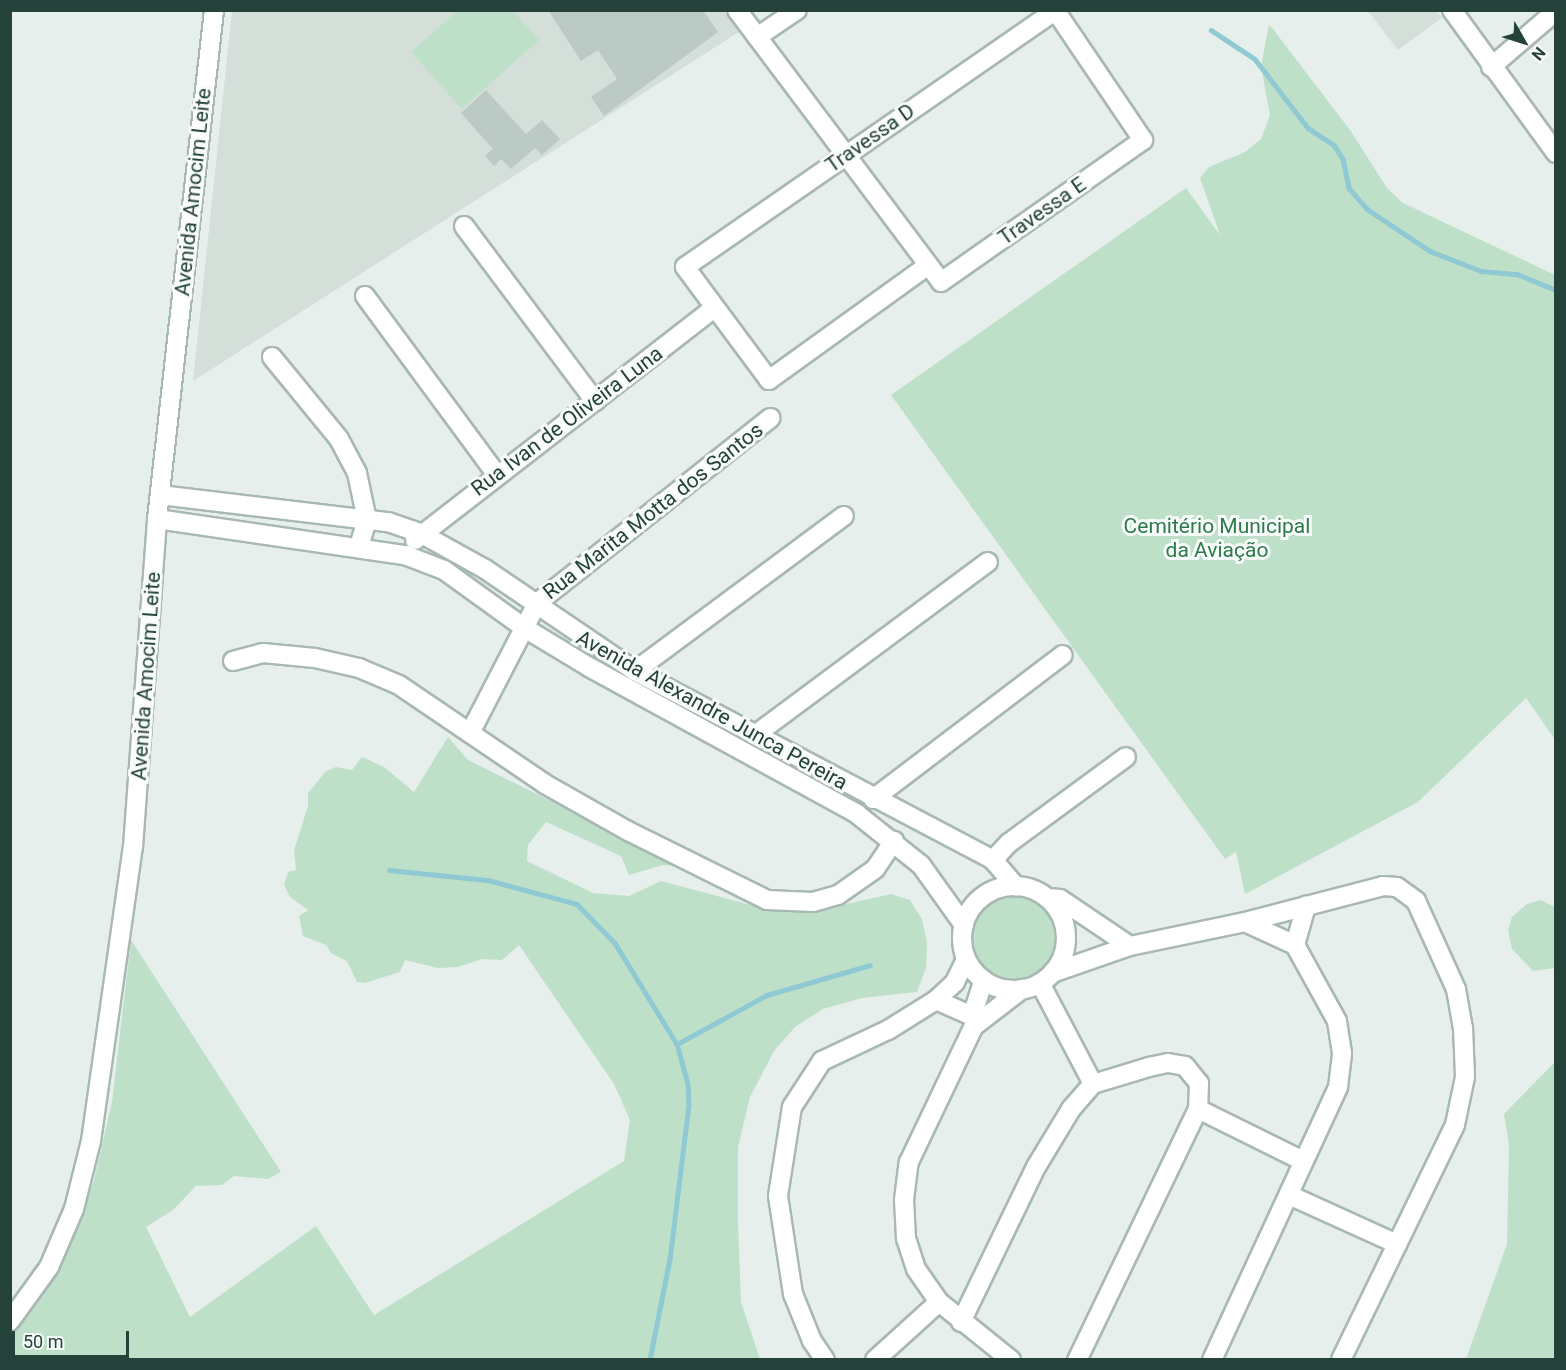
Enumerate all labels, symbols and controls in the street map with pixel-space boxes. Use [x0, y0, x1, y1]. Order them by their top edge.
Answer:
north arrow [1494, 12, 1554, 72]
text: N [1527, 43, 1549, 64]
street label: Avenida Amocim Leite [170, 87, 216, 297]
street label: Travessa D [821, 98, 919, 178]
street label: Travessa E [993, 172, 1091, 250]
street label: Rua Ivan de Oliveira Luna [466, 341, 668, 501]
street label: Rua Marita Motta dos Santos [538, 417, 768, 605]
park label: Cemitério Municipal da Aviação [1124, 513, 1310, 563]
street label: Avenida Amocim Leite [126, 571, 166, 781]
street label: Avenida Alexandre Junca Pereira [572, 625, 852, 795]
scale bar [15, 1319, 132, 1357]
text: 50 m [23, 1331, 63, 1352]

